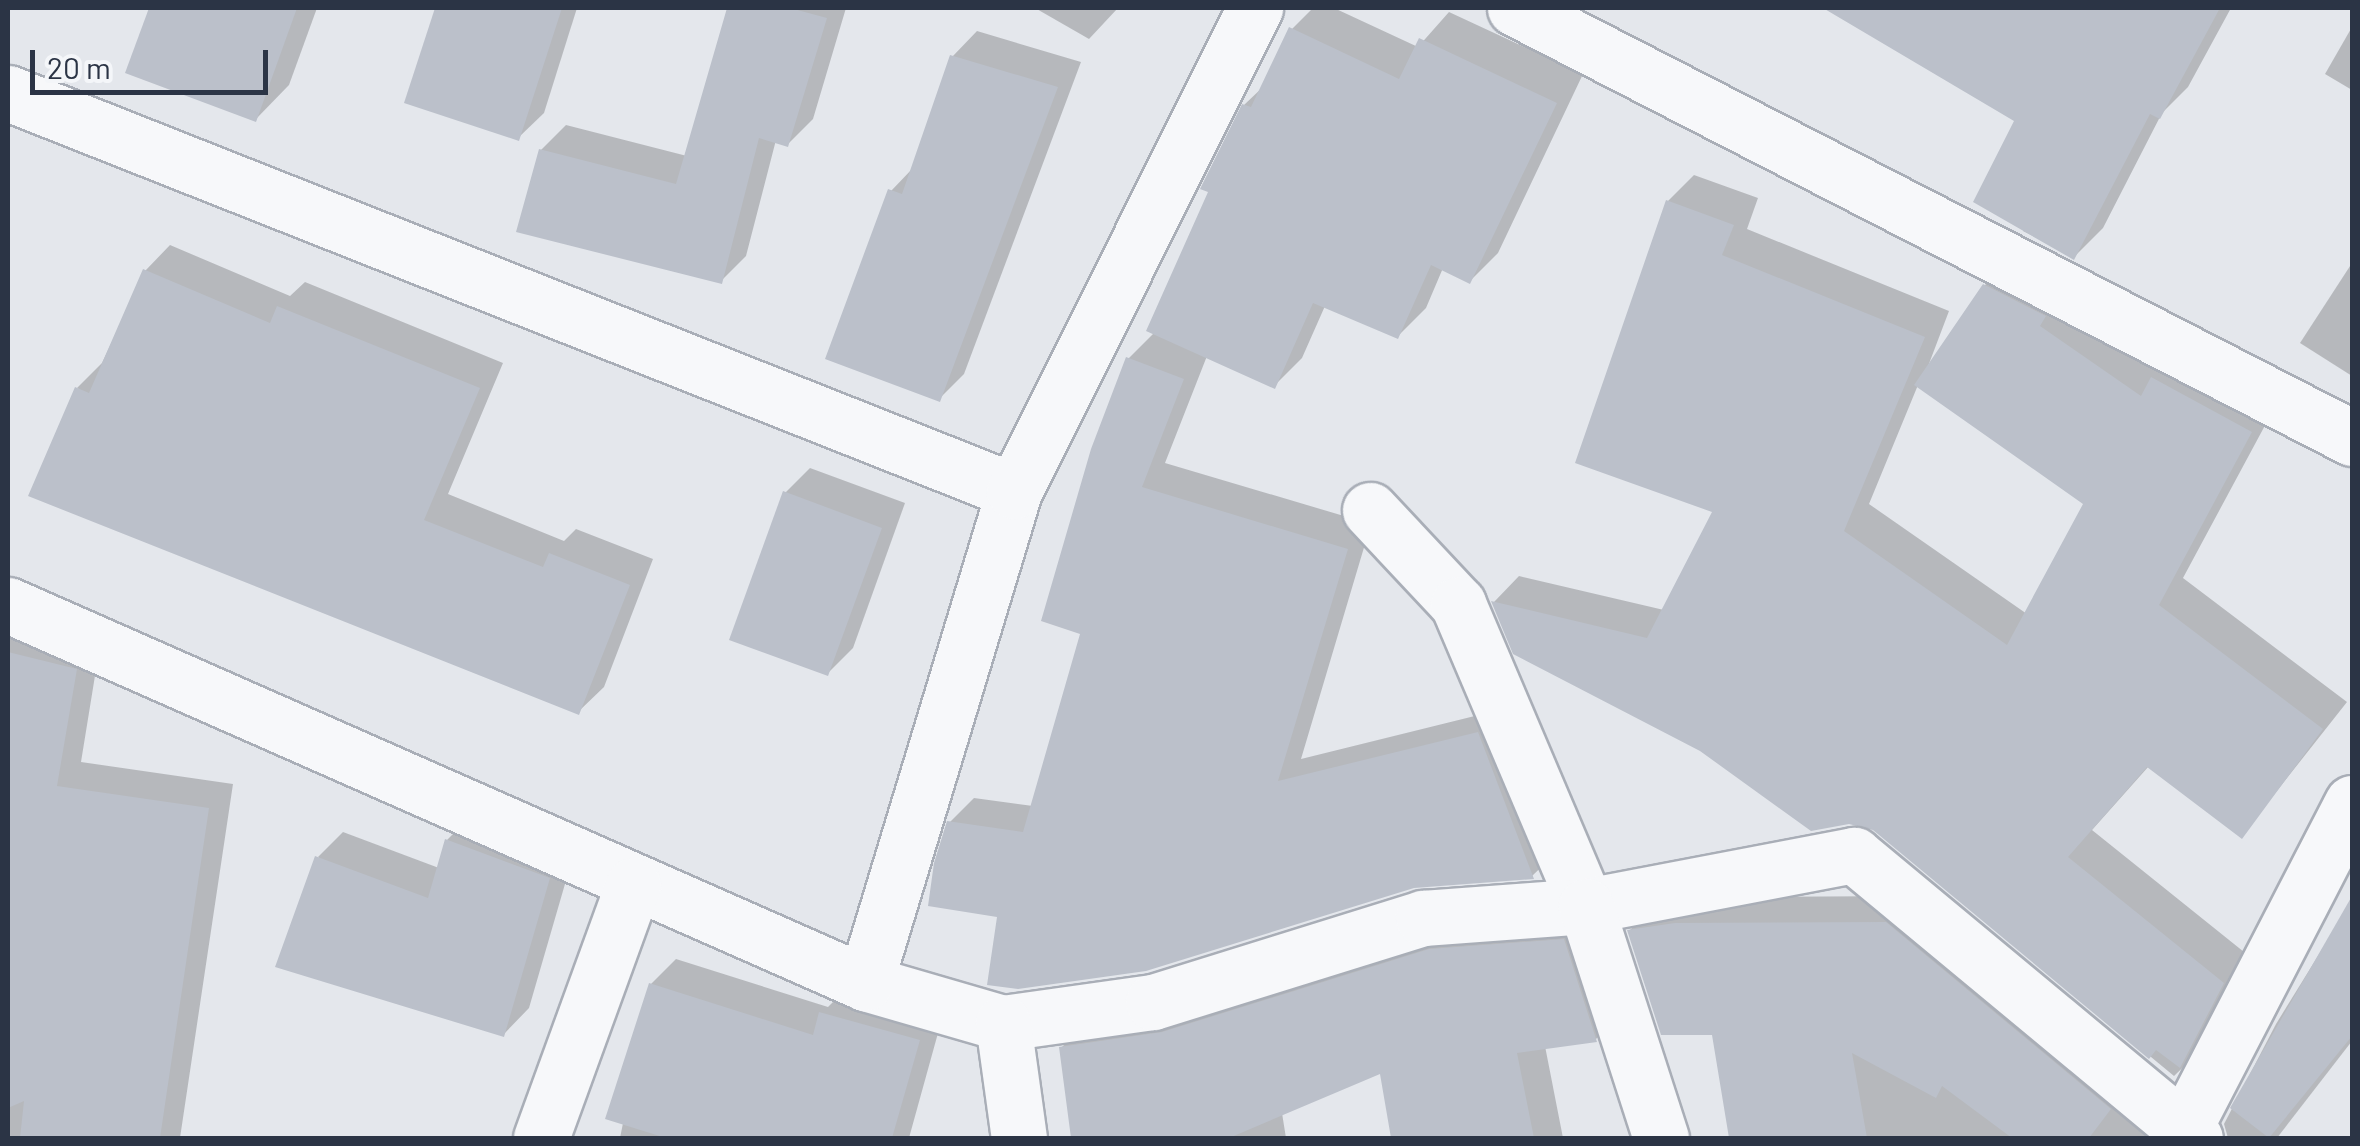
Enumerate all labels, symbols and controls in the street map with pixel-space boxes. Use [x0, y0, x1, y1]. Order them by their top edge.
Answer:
scale bar [35, 30, 272, 92]
text: 20 m [47, 49, 111, 85]

